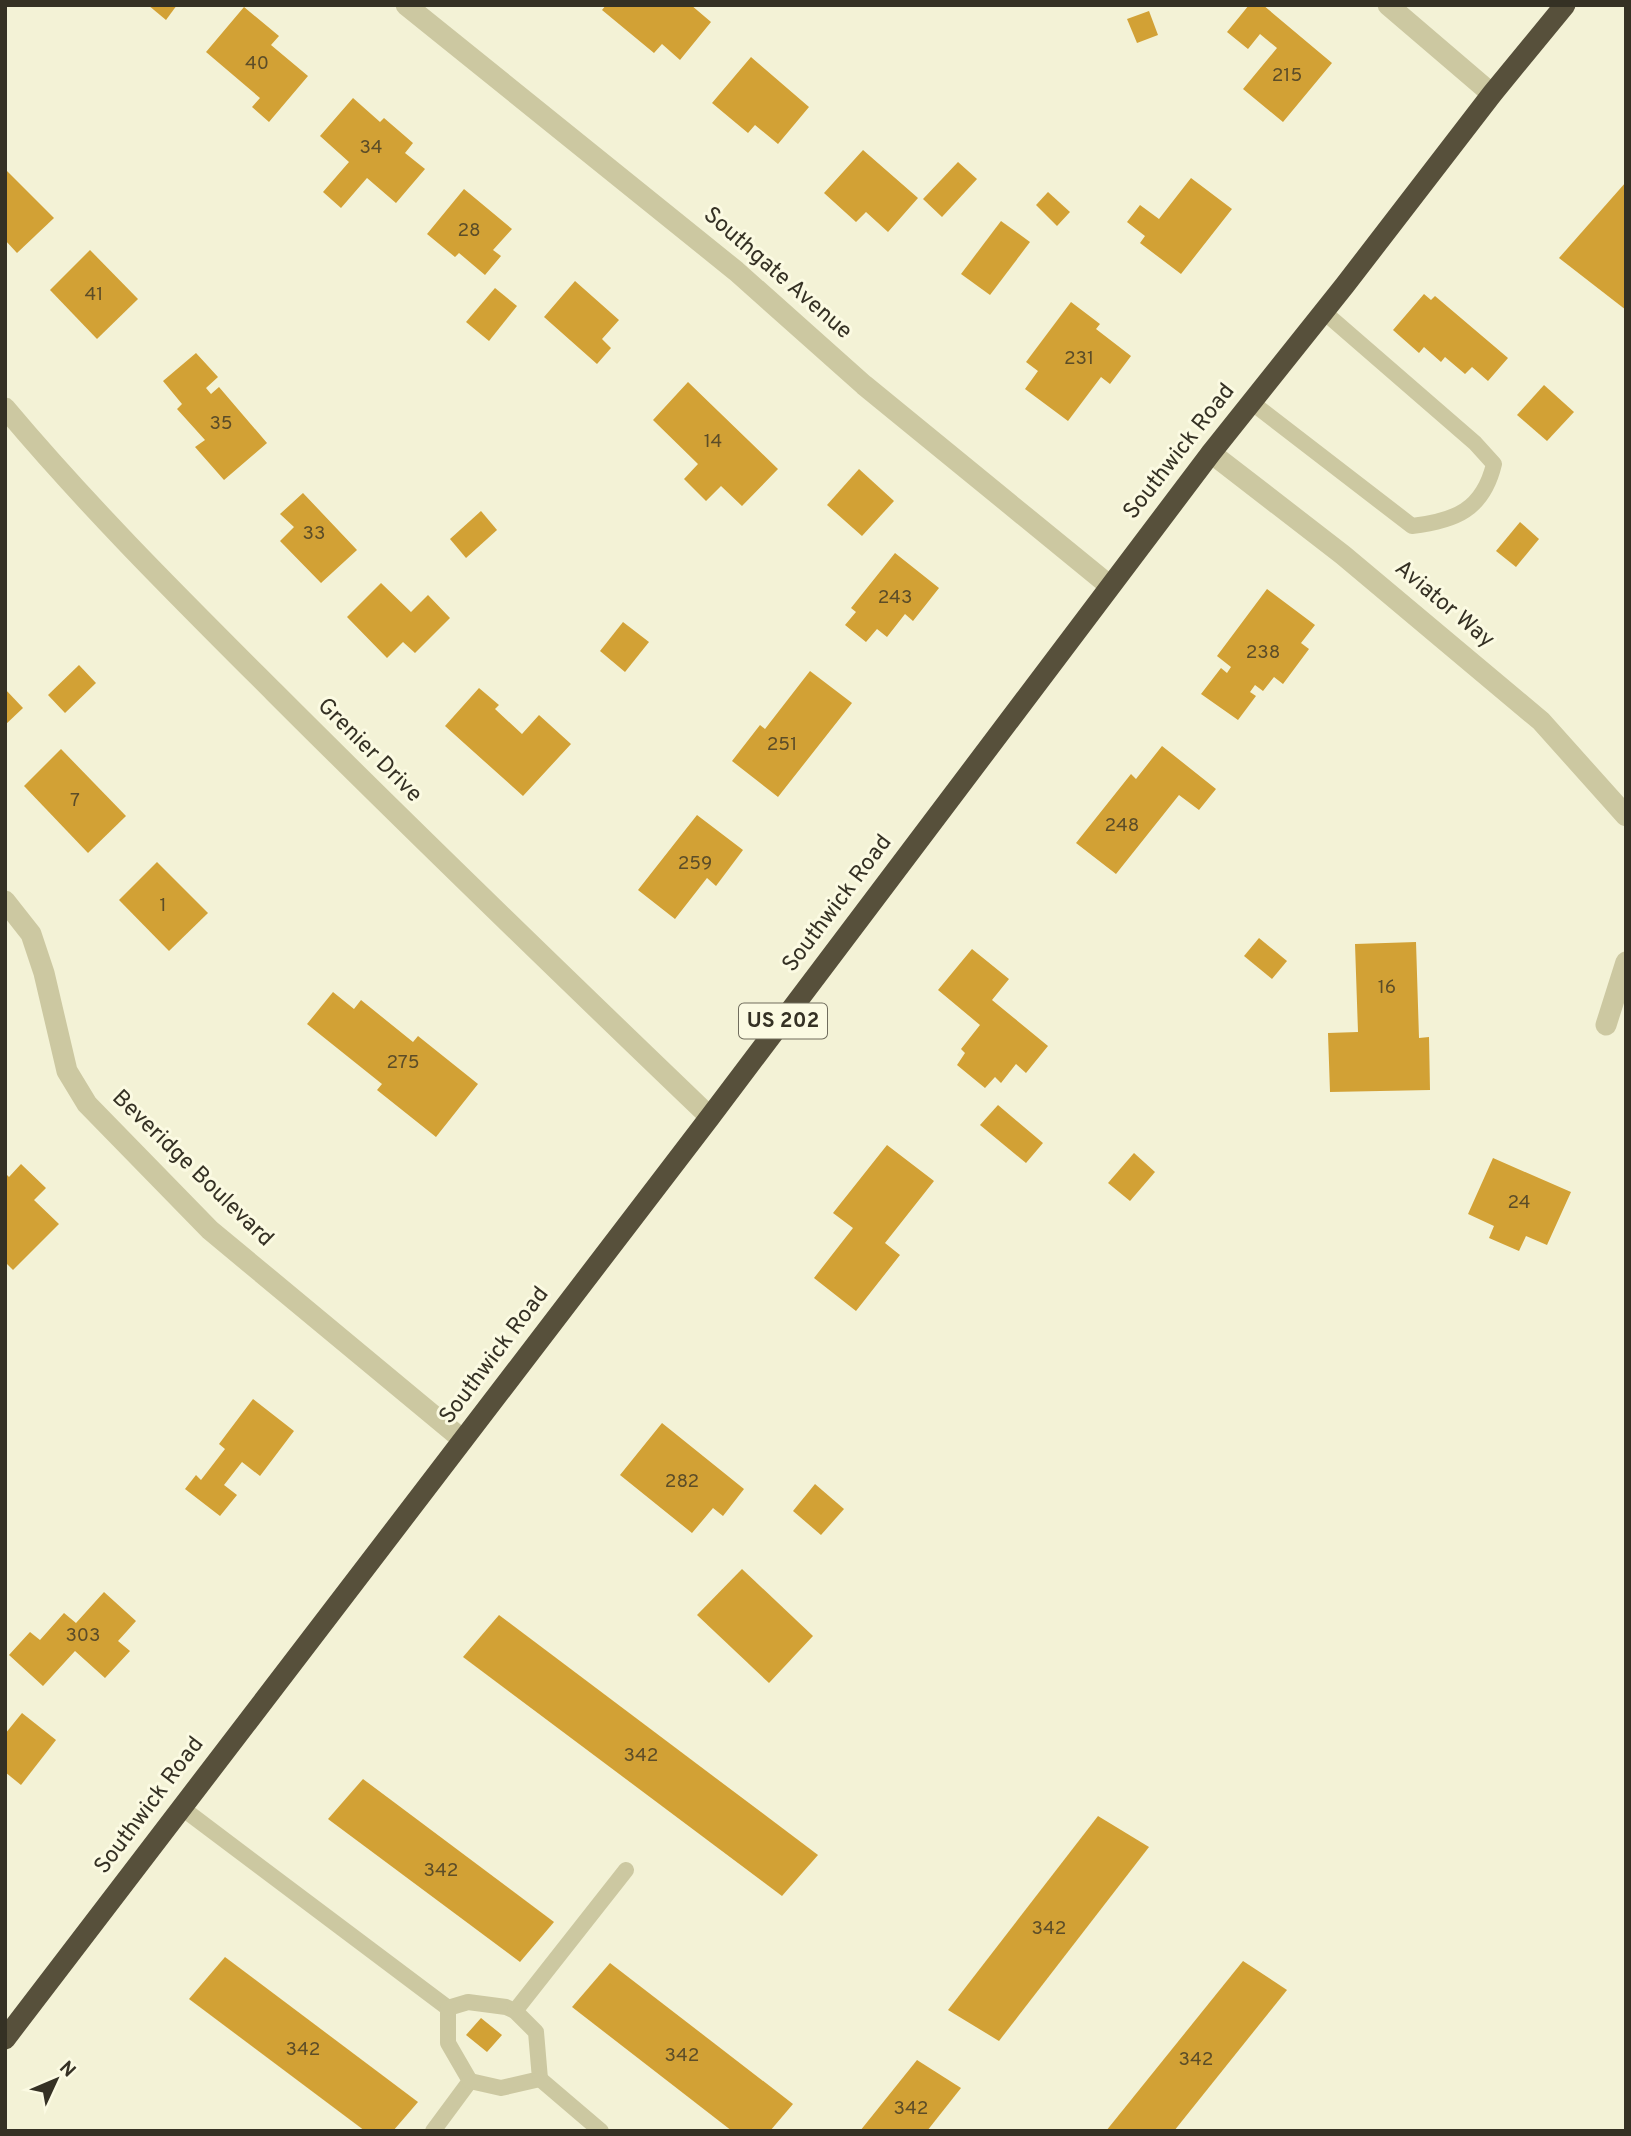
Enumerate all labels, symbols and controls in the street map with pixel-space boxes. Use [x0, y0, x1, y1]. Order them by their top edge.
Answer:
house number: 40 [245, 52, 269, 76]
house number: 215 [1272, 64, 1302, 88]
house number: 34 [359, 136, 383, 160]
street label: Southgate Avenue [697, 201, 857, 347]
house number: 28 [457, 219, 481, 243]
house number: 41 [85, 283, 103, 307]
house number: 231 [1064, 347, 1094, 371]
street label: Southwick Road [1118, 378, 1242, 526]
house number: 35 [209, 412, 233, 436]
house number: 14 [704, 430, 722, 454]
house number: 33 [303, 522, 325, 546]
street label: Aviator Way [1388, 555, 1500, 655]
house number: 243 [878, 586, 912, 610]
house number: 238 [1246, 641, 1280, 665]
street label: Grenier Drive [310, 692, 428, 810]
house number: 251 [767, 733, 797, 757]
house number: 7 [70, 789, 80, 813]
house number: 248 [1105, 814, 1139, 838]
street label: Southwick Road [777, 829, 899, 979]
house number: 259 [678, 852, 712, 876]
house number: 1 [159, 894, 167, 918]
house number: 16 [1378, 976, 1396, 1000]
road number: US 202 [739, 1004, 827, 1038]
house number: 275 [386, 1051, 420, 1075]
street label: Beveridge Boulevard [105, 1084, 279, 1254]
house number: 24 [1507, 1191, 1531, 1215]
street label: Southwick Road [434, 1281, 556, 1431]
house number: 282 [665, 1470, 699, 1494]
house number: 303 [66, 1624, 100, 1648]
street label: Southwick Road [89, 1731, 211, 1881]
house number: 342 [624, 1744, 658, 1768]
house number: 342 [424, 1859, 458, 1883]
house number: 342 [1032, 1917, 1066, 1941]
house number: 342 [286, 2038, 320, 2062]
house number: 342 [665, 2044, 699, 2068]
north arrow [21, 2045, 91, 2115]
house number: 342 [1179, 2048, 1213, 2072]
text: N [53, 2056, 80, 2083]
house number: 342 [894, 2097, 928, 2121]

